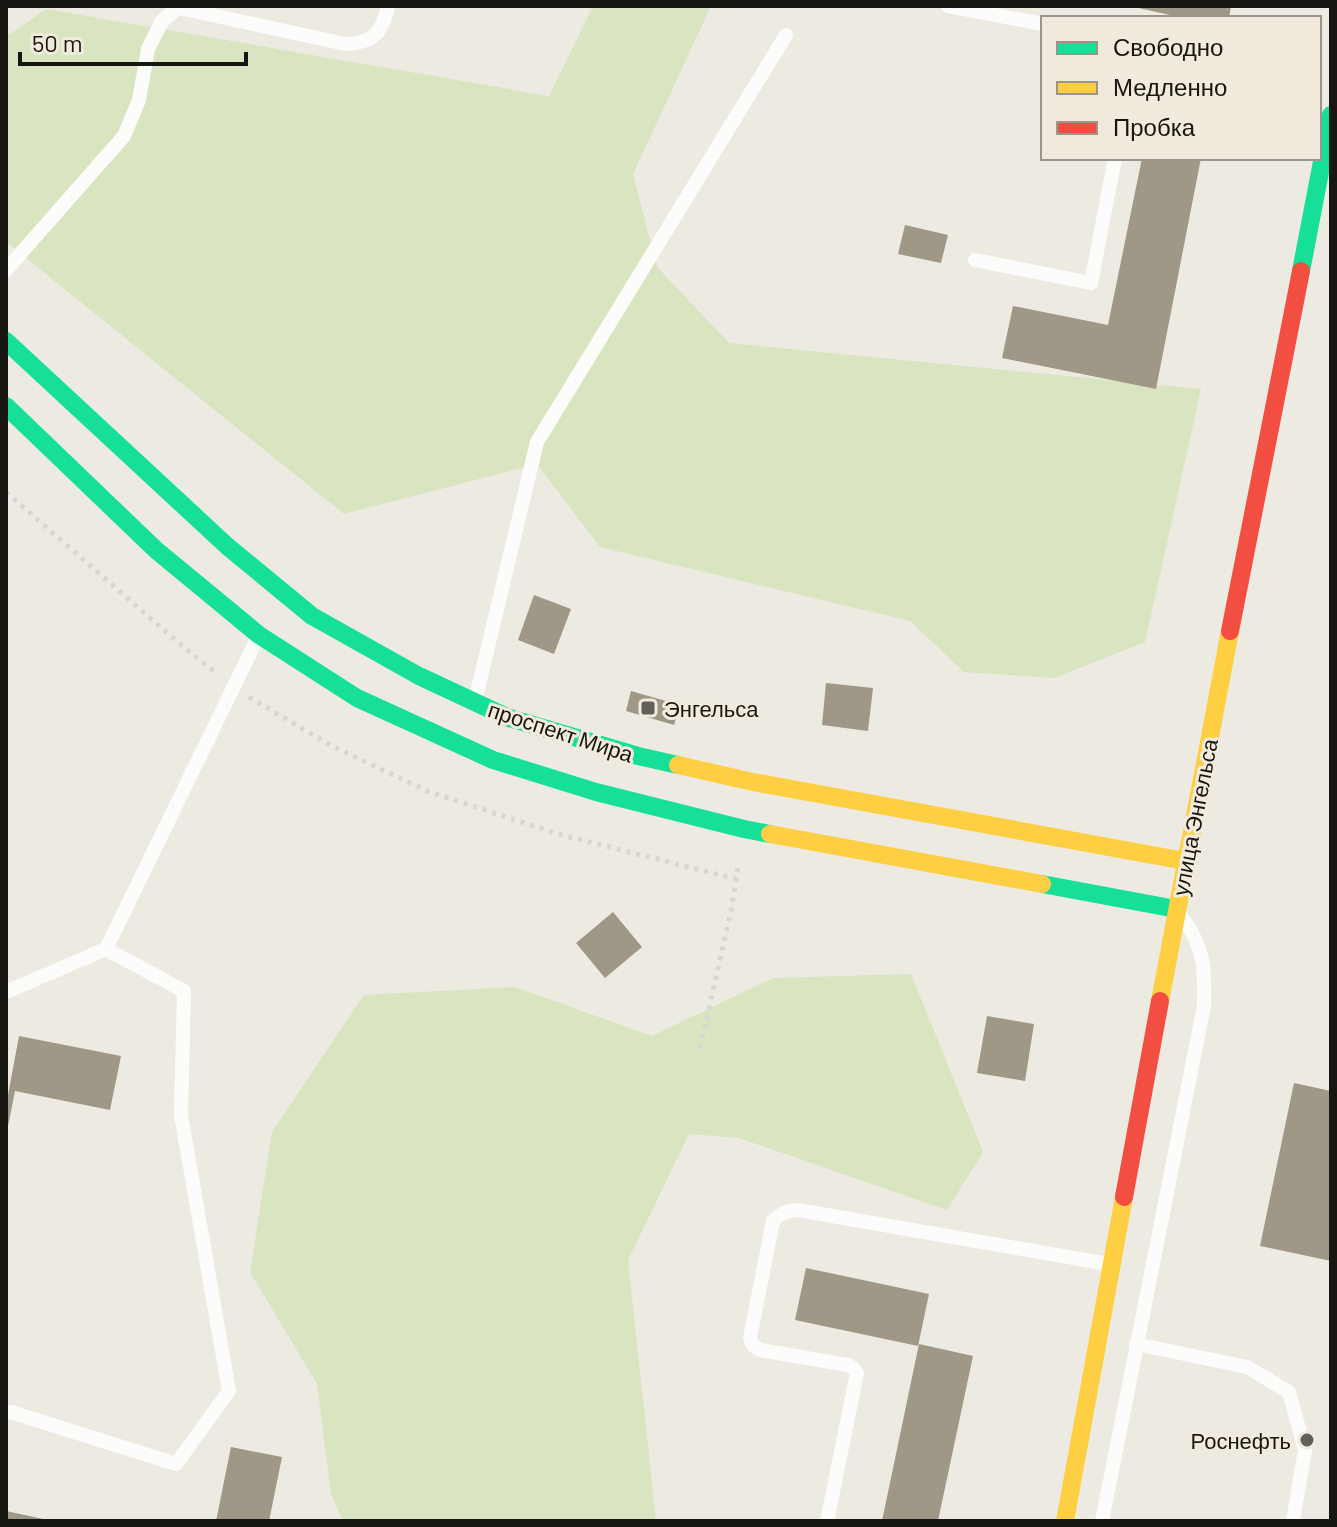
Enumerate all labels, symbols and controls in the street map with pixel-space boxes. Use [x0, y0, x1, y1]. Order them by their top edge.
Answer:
scale bar [20, 16, 246, 66]
legend [1041, 16, 1321, 160]
text: 50 m [32, 28, 83, 57]
text: Свободно [1113, 32, 1223, 61]
text: Медленно [1113, 72, 1227, 101]
text: Пробка [1113, 112, 1196, 141]
street label: проспект Мира [485, 695, 638, 768]
place label: Энгельса [664, 695, 759, 721]
marker: Энгельса [639, 699, 657, 717]
street label: улица Энгельса [1166, 736, 1223, 898]
place label: Роснефть [1191, 1427, 1291, 1454]
marker: Роснефть [1298, 1431, 1316, 1449]

